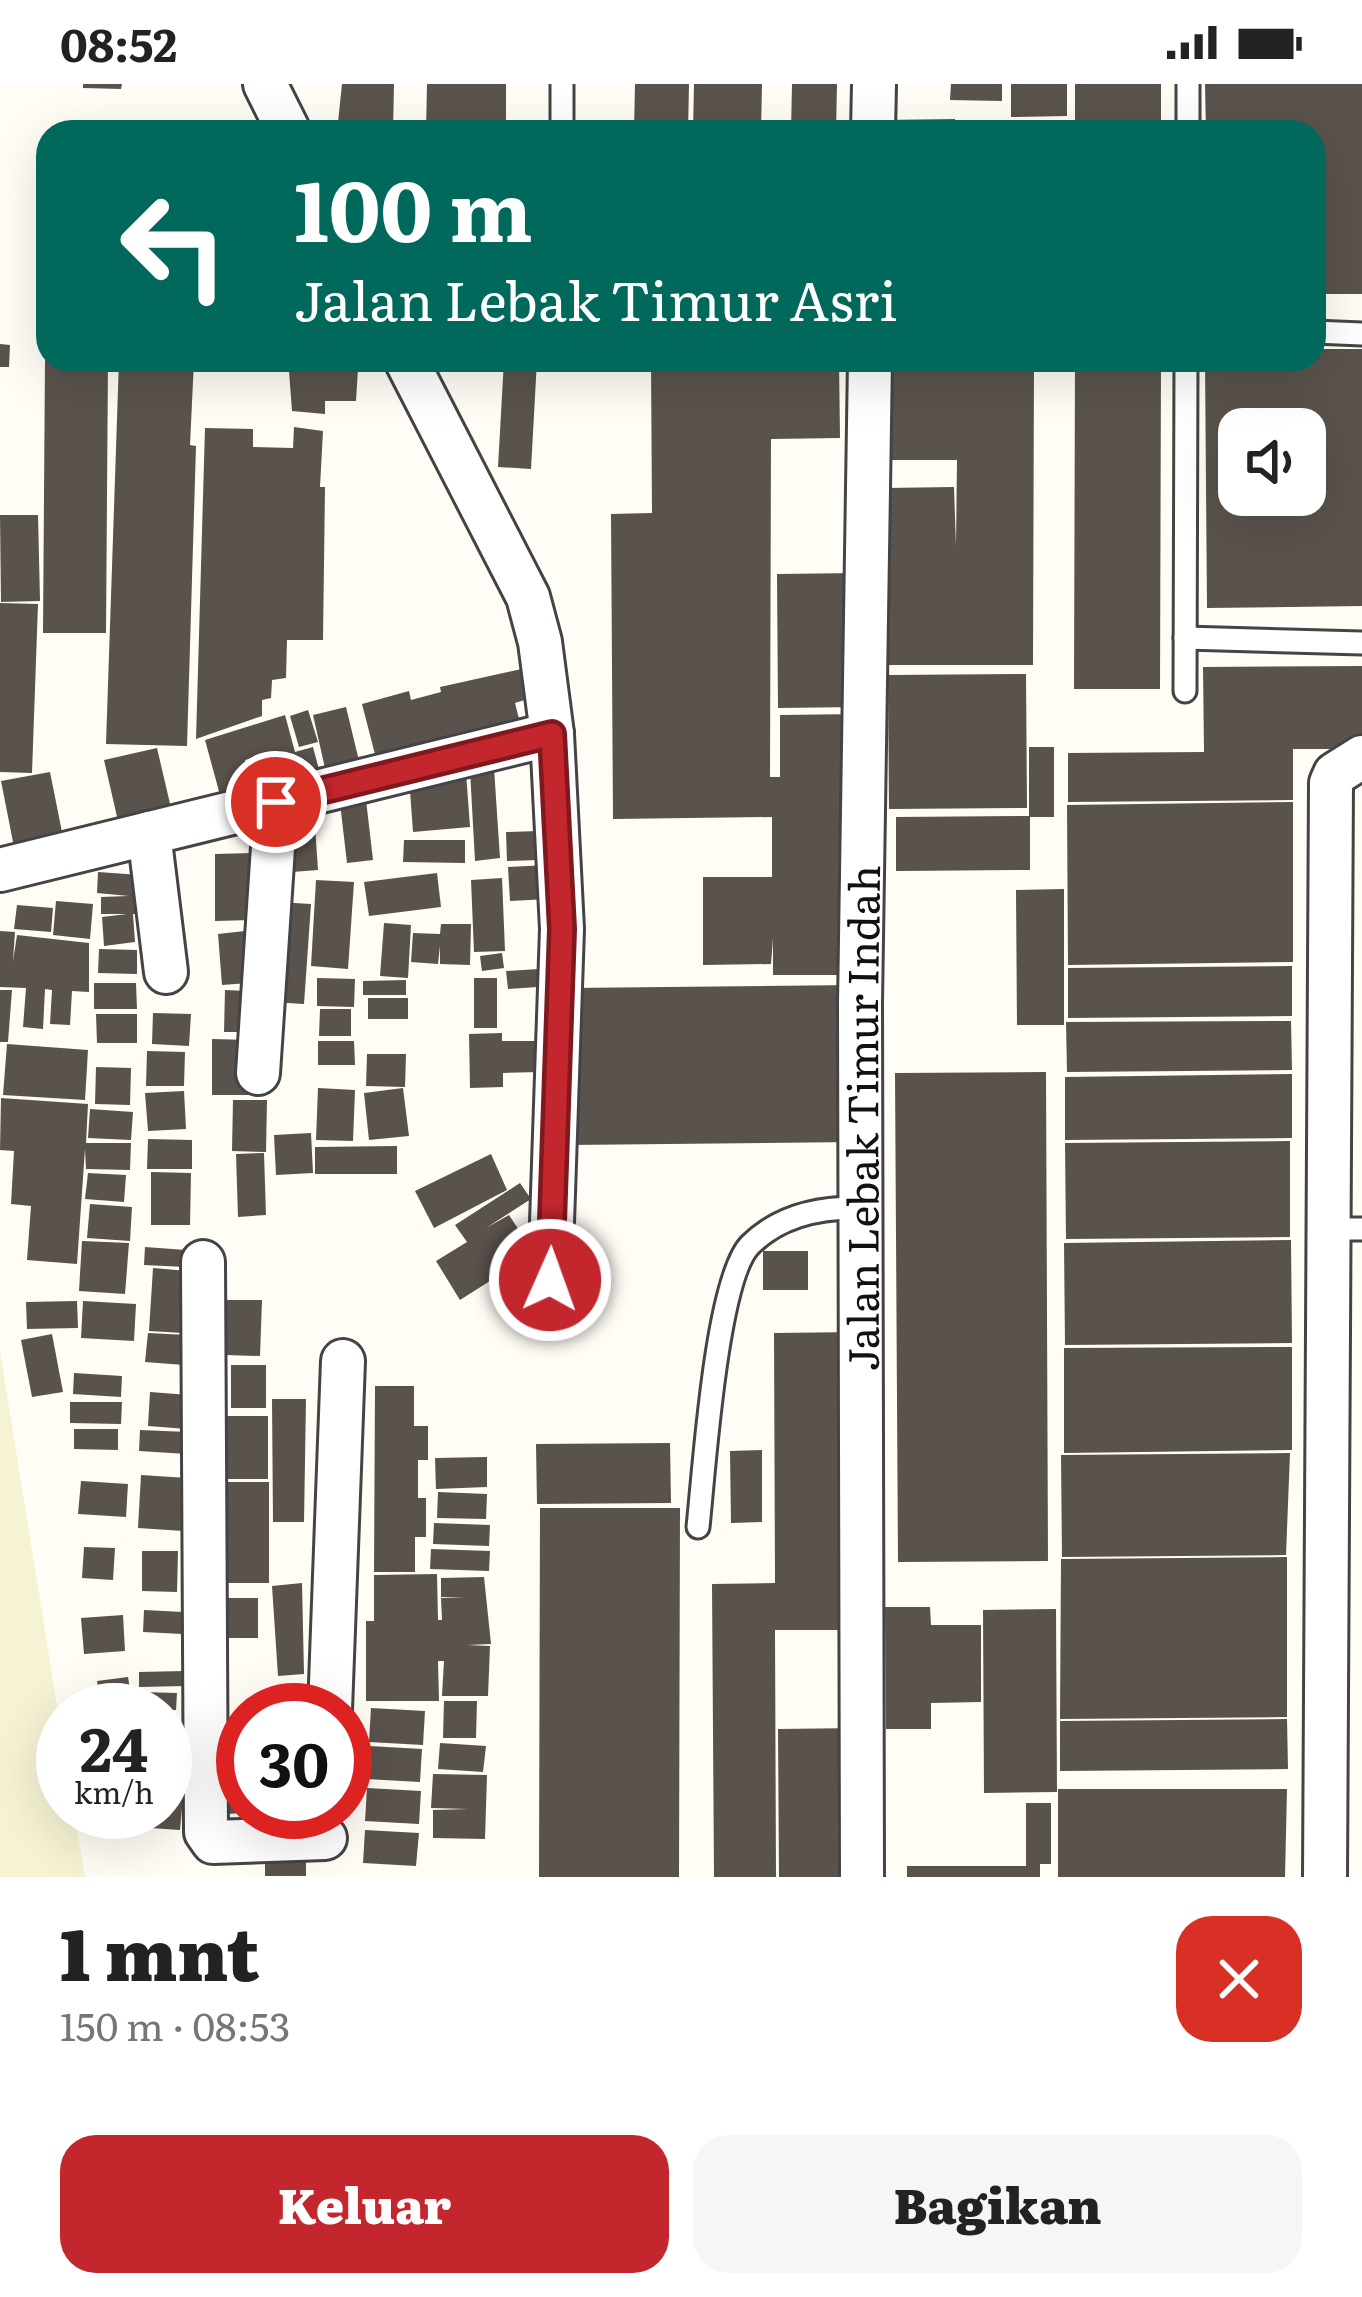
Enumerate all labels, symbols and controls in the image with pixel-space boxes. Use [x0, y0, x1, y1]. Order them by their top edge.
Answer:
text: 08:52 [60, 9, 177, 76]
text: 100 m [294, 143, 533, 268]
icon: left [96, 168, 252, 324]
text: Jalan Lebak Timur Asri [294, 257, 897, 338]
map controls [1218, 408, 1326, 516]
button: sound [1218, 408, 1326, 516]
pin [225, 751, 327, 853]
icon: arrive [243, 769, 309, 835]
street label: Jalan Lebak Timur Indah [829, 864, 893, 1371]
position arrow [487, 1217, 613, 1343]
speed limit sign: 30 [216, 1683, 372, 1839]
text: 24 [80, 1701, 148, 1790]
text: km/h [74, 1769, 154, 1813]
text: 1 mnt [60, 1896, 260, 2003]
button: close [1176, 1916, 1302, 2042]
text: 150 m · 08:53 [60, 1995, 290, 2053]
button: Keluar [60, 2135, 669, 2273]
button: Bagikan [693, 2135, 1302, 2273]

